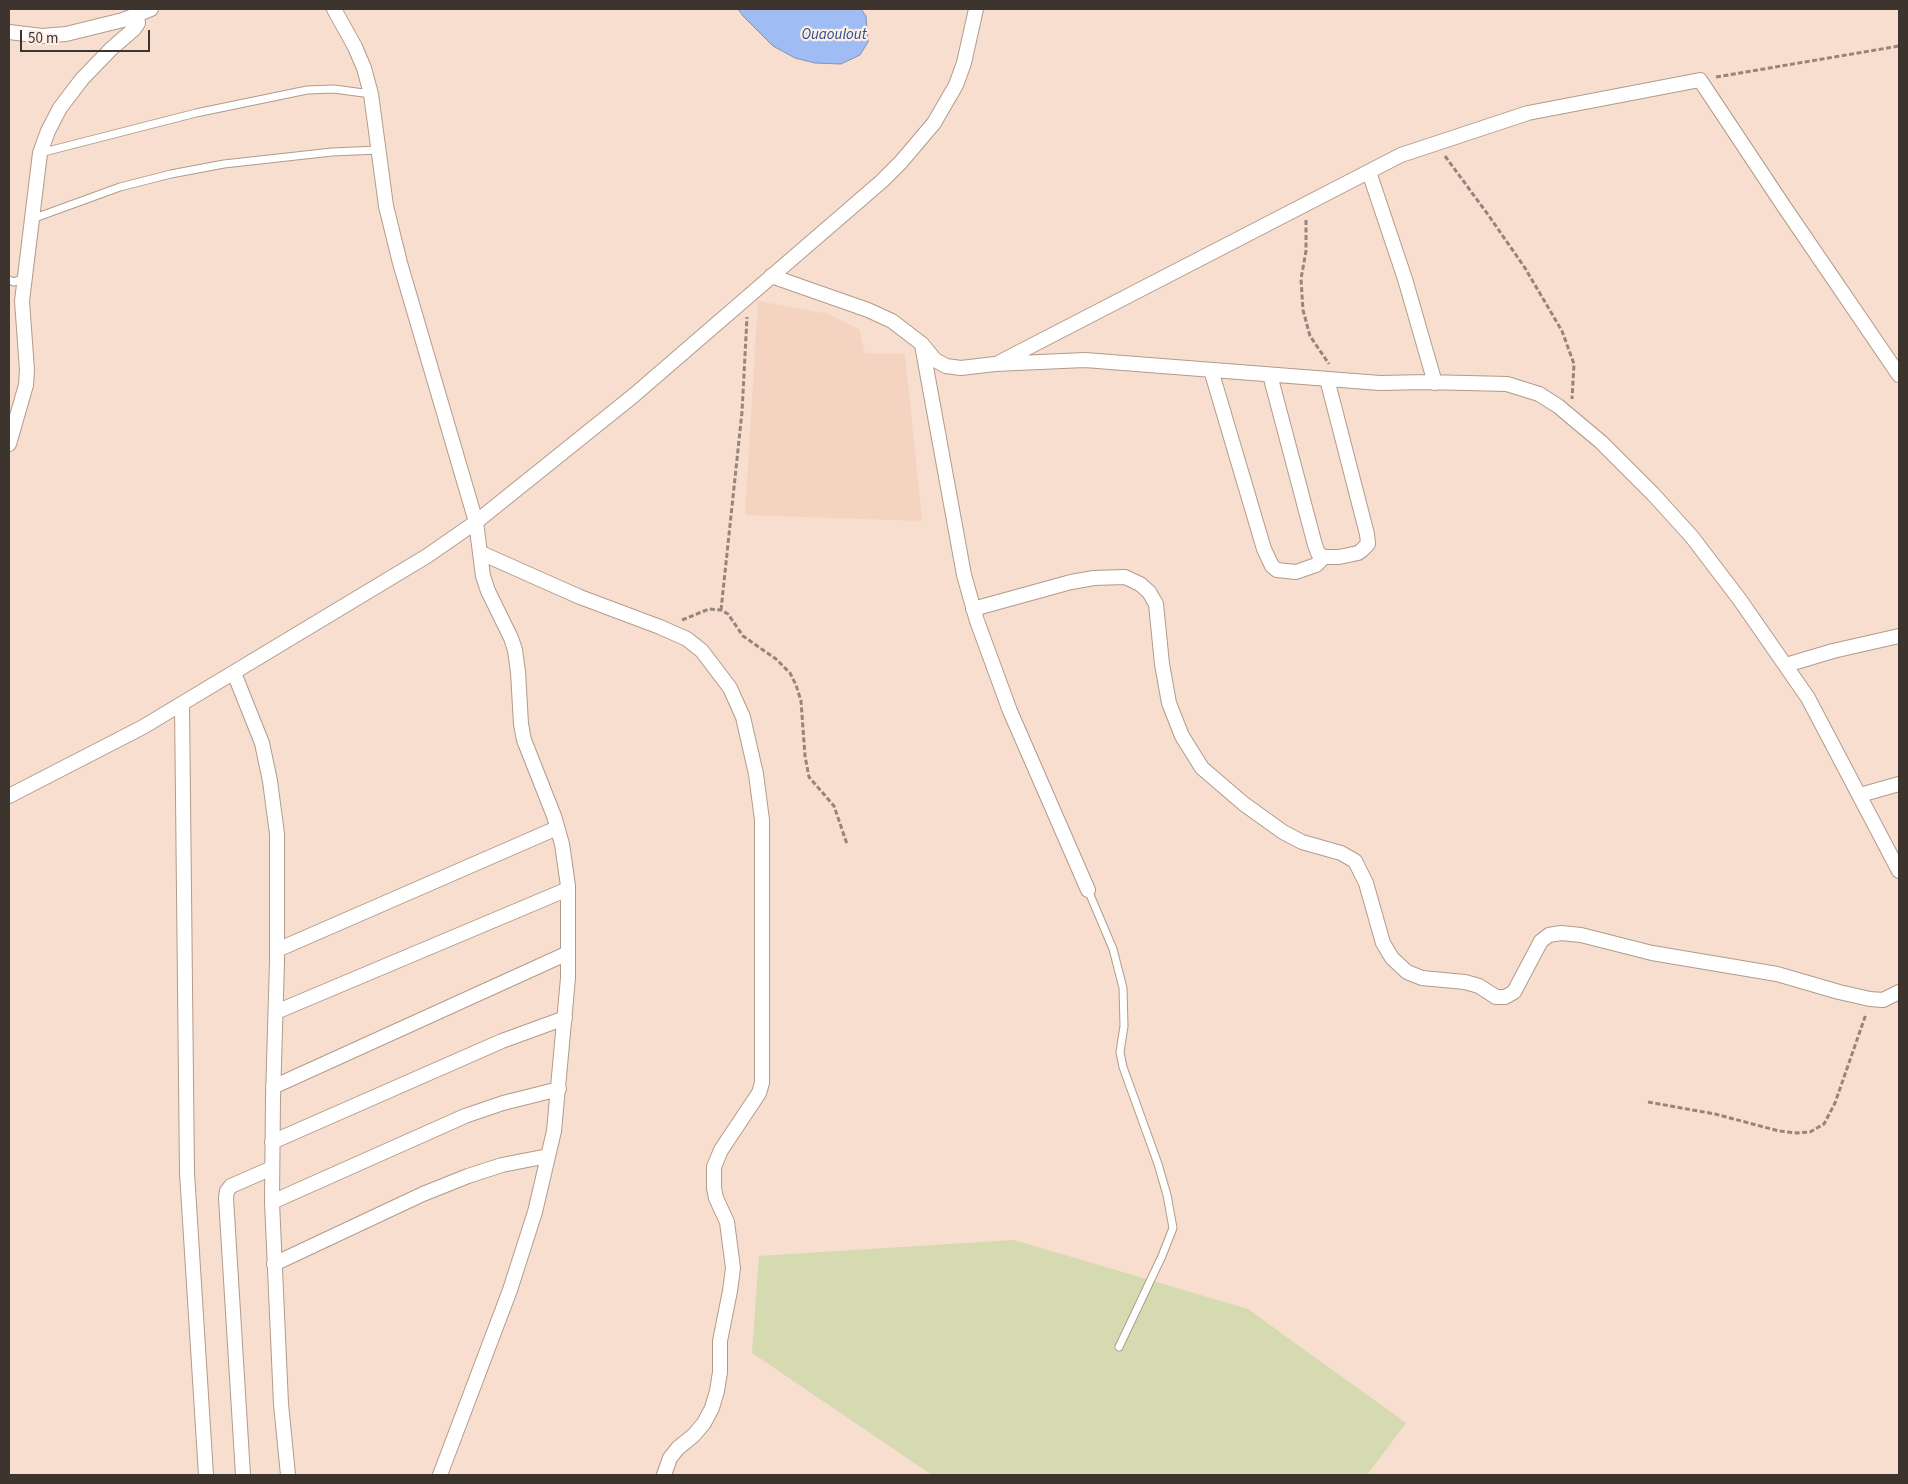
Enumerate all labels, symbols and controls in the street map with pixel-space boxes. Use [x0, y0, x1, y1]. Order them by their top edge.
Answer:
scale bar [22, 20, 152, 52]
water label: Ouaoulout [801, 27, 867, 45]
text: 50 m [28, 28, 58, 49]

